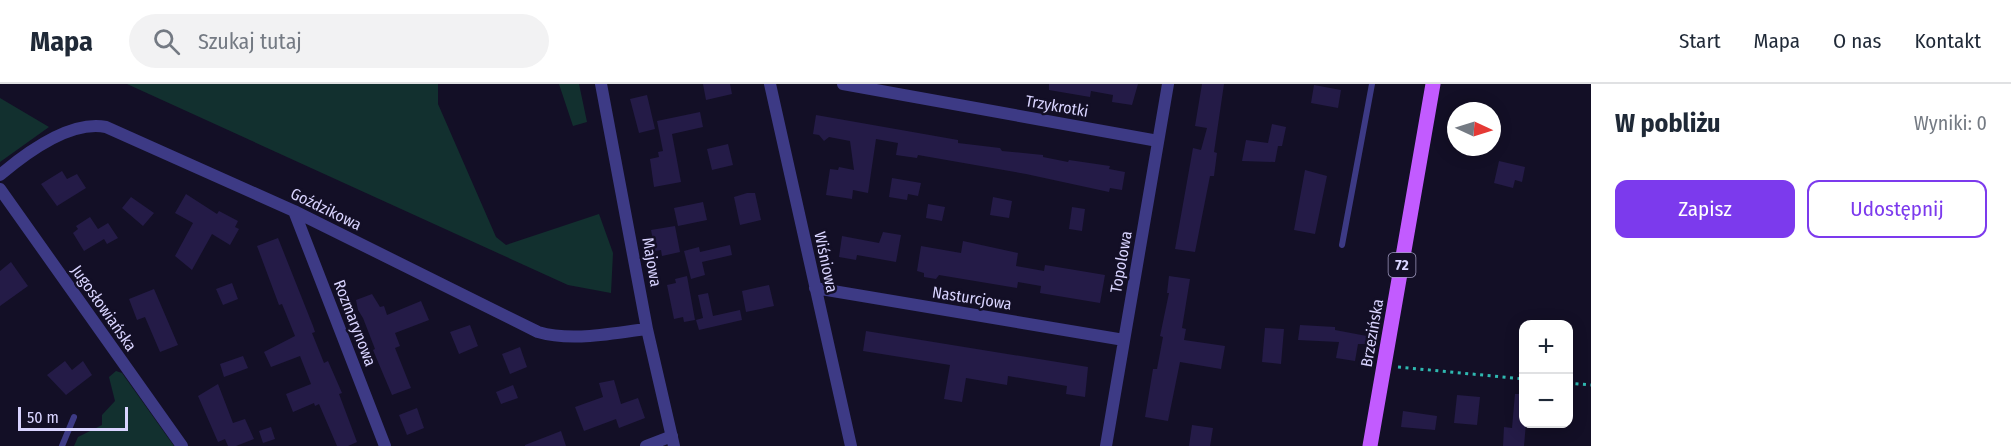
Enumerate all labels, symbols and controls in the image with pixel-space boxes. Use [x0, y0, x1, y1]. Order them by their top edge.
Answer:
search box [129, 14, 549, 68]
text: Mapa [30, 25, 93, 58]
icon: search [150, 25, 183, 58]
text: Szukaj tutaj [198, 28, 302, 55]
text: Start [1679, 28, 1721, 54]
text: Mapa [1754, 28, 1800, 54]
text: O nas [1833, 28, 1881, 54]
text: Kontakt [1914, 28, 1981, 54]
street label: Trzykrotki [1024, 91, 1090, 121]
north arrow [1447, 102, 1501, 156]
text: W pobliżu [1615, 108, 1721, 139]
text: Wyniki: 0 [1914, 111, 1987, 135]
button: Zapisz [1615, 180, 1795, 238]
button: Udostępnij [1807, 180, 1987, 238]
street label: Goździkowa [287, 184, 365, 234]
street label: Topolowa [1106, 229, 1136, 294]
street label: Wiśniowa [810, 230, 842, 294]
street label: Majowa [638, 236, 666, 288]
road number: 72 [1388, 253, 1416, 277]
street label: Jugosłowiańska [67, 261, 141, 355]
street label: Rozmarynowa [330, 277, 380, 369]
street label: Nasturcjowa [931, 282, 1013, 314]
street label: Brzezińska [1357, 297, 1387, 369]
map controls [1519, 320, 1573, 428]
button: + [1519, 320, 1573, 374]
button: − [1519, 374, 1573, 428]
scale bar [18, 404, 128, 432]
text: 50 m [27, 408, 59, 427]

